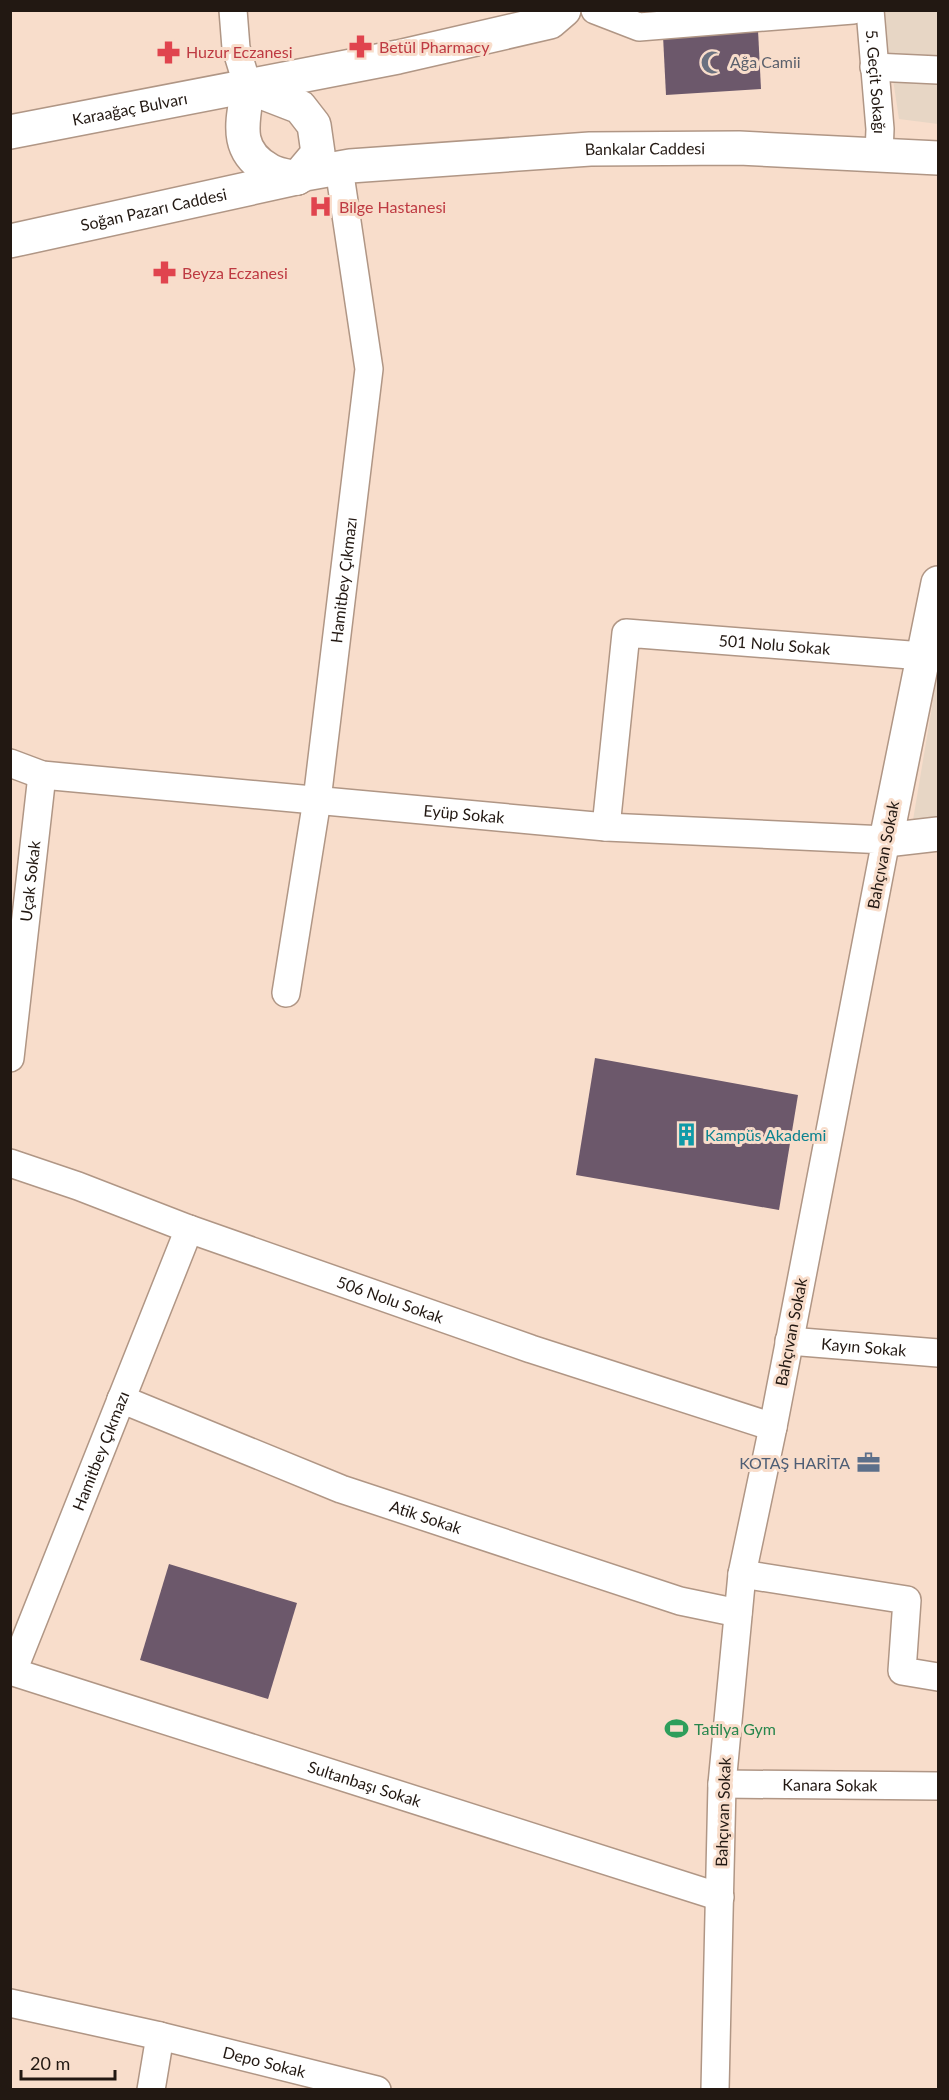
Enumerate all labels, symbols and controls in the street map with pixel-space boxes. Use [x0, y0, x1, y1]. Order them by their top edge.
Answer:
street label: 5. Geçit Sokağı [863, 29, 890, 134]
pharmacy icon: Betül Pharmacy [348, 34, 374, 60]
place label: Betül Pharmacy [379, 37, 490, 56]
pharmacy icon: Huzur Eczanesi [155, 39, 181, 65]
place label: Huzur Eczanesi [186, 42, 293, 61]
mosque icon: Ağa Camii [699, 49, 725, 75]
place label: Ağa Camii [730, 52, 801, 71]
street label: Karaağaç Bulvarı [71, 88, 189, 129]
street label: Bankalar Caddesi [584, 138, 705, 158]
street label: Soğan Pazarı Caddesi [79, 184, 228, 234]
hospital icon: Bilge Hastanesi [308, 194, 334, 220]
place label: Bilge Hastanesi [339, 197, 446, 216]
pharmacy icon: Beyza Eczanesi [151, 260, 177, 286]
place label: Beyza Eczanesi [182, 263, 288, 282]
street label: Hamitbey Çıkmazı [326, 516, 360, 644]
street label: 501 Nolu Sokak [718, 630, 832, 658]
street label: Bahçıvan Sokak [863, 798, 902, 910]
street label: Eyüp Sokak [423, 800, 506, 827]
street label: Uçak Sokak [15, 839, 44, 923]
building icon: Kampüs Akademi [674, 1122, 700, 1148]
place label: Kampüs Akademi [705, 1125, 826, 1144]
street label: 506 Nolu Sokak [334, 1272, 447, 1327]
street label: Bahçıvan Sokak [771, 1275, 810, 1387]
street label: Kayın Sokak [820, 1334, 908, 1359]
street label: Hamitbey Çıkmazı [68, 1388, 132, 1513]
office icon: KOTAŞ HARİTA [855, 1450, 881, 1476]
place label: KOTAŞ HARİTA [739, 1453, 850, 1472]
street label: Atik Sokak [388, 1496, 465, 1538]
sports icon: Tatilya Gym [663, 1716, 689, 1742]
place label: Tatilya Gym [694, 1719, 776, 1738]
street label: Sultanbaşı Sokak [306, 1756, 424, 1811]
street label: Bahçıvan Sokak [711, 1756, 734, 1867]
street label: Kanara Sokak [782, 1775, 879, 1794]
street label: Depo Sokak [221, 2042, 309, 2081]
scale bar [21, 2043, 116, 2081]
text: 20 m [30, 2052, 70, 2074]

